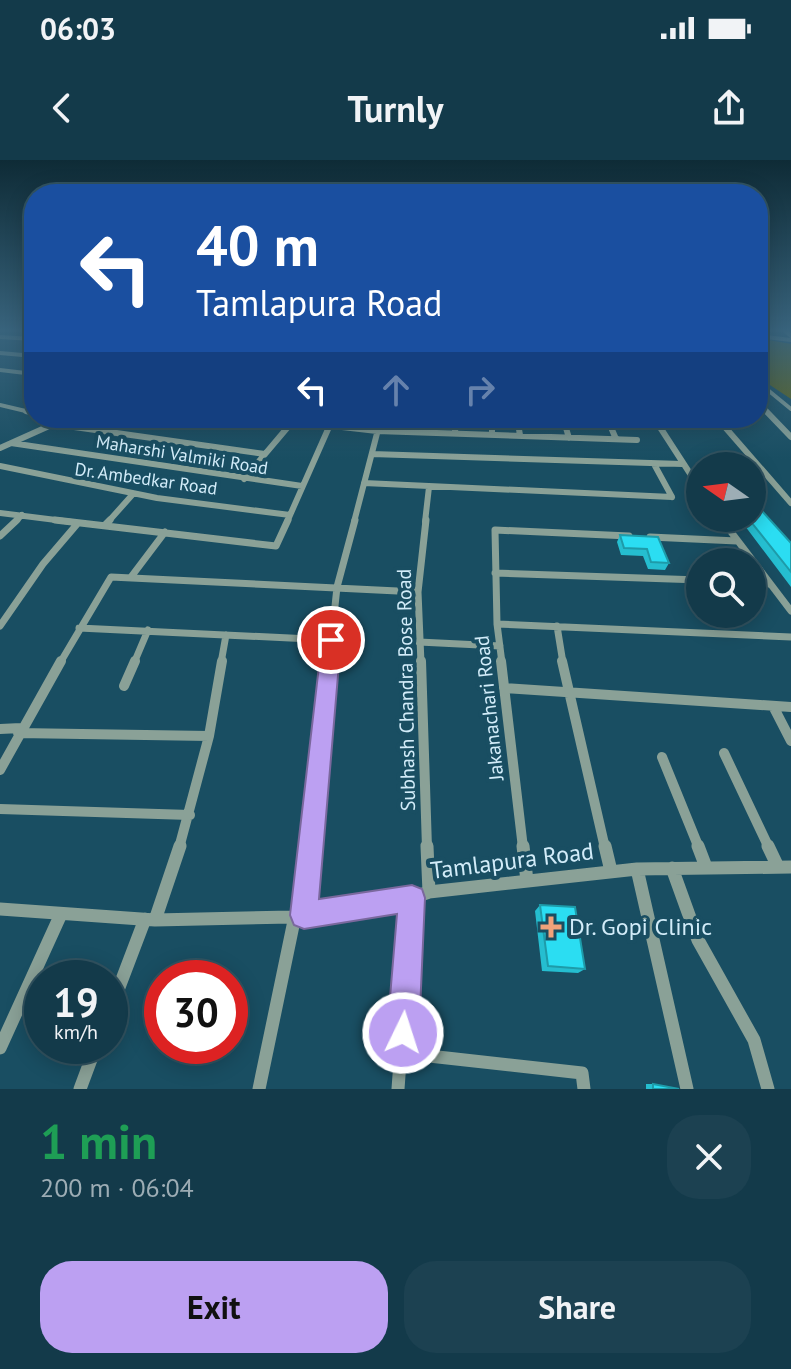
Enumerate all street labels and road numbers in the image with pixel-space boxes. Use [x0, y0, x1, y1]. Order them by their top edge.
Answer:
street label: Maharshi Valmiki Road [94, 430, 270, 479]
street label: Dr. Ambedkar Road [73, 457, 219, 500]
street label: Subhash Chandra Bose Road [391, 569, 421, 811]
street label: Jakanachari Road [468, 634, 510, 783]
street label: Tamlapura Road [429, 835, 595, 886]

